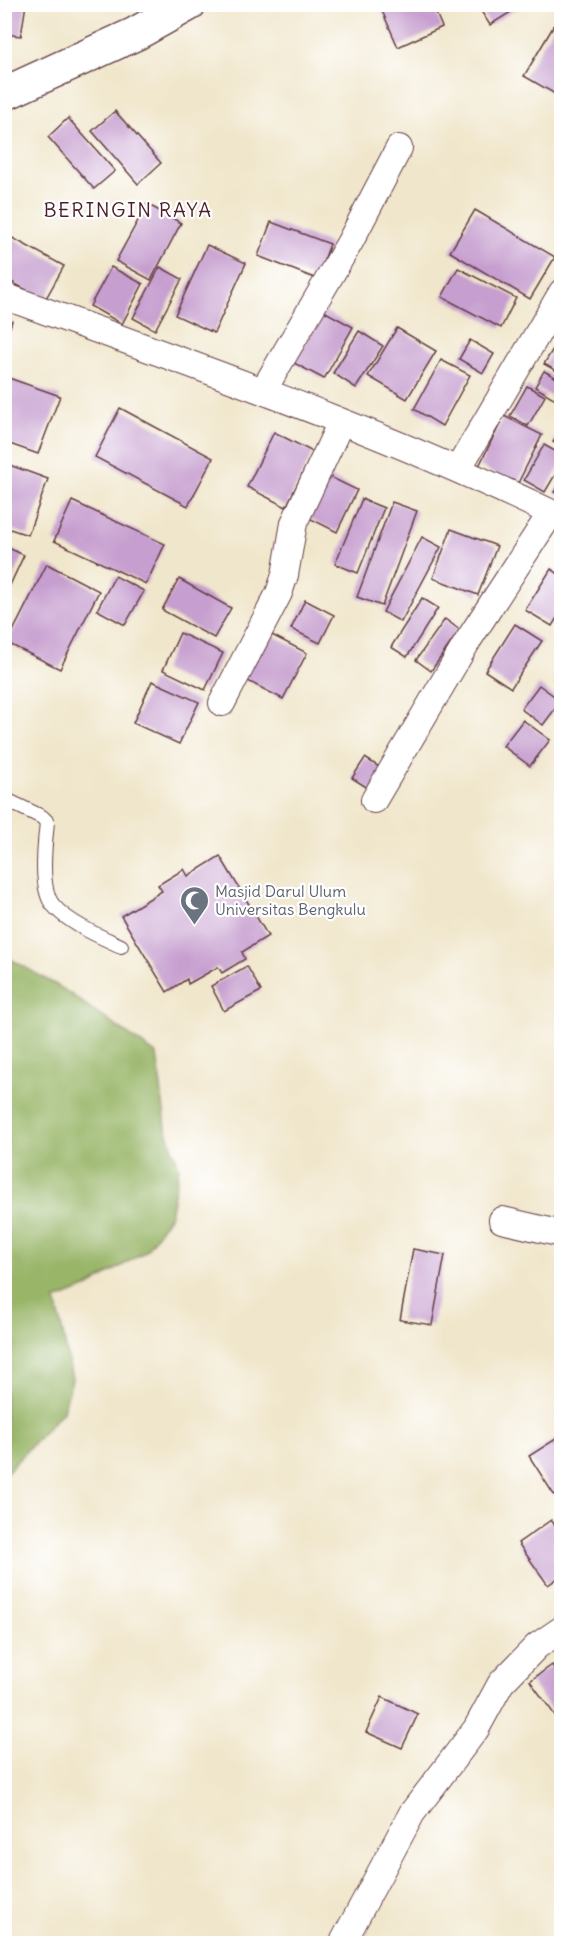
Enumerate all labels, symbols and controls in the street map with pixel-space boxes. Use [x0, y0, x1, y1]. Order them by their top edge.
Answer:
district label: BERINGIN RAYA [43, 197, 213, 222]
place label: Masjid Darul Ulum Universitas Bengkulu [215, 881, 366, 919]
mosque icon: Masjid Darul Ulum Universitas Bengkulu [178, 884, 210, 926]

